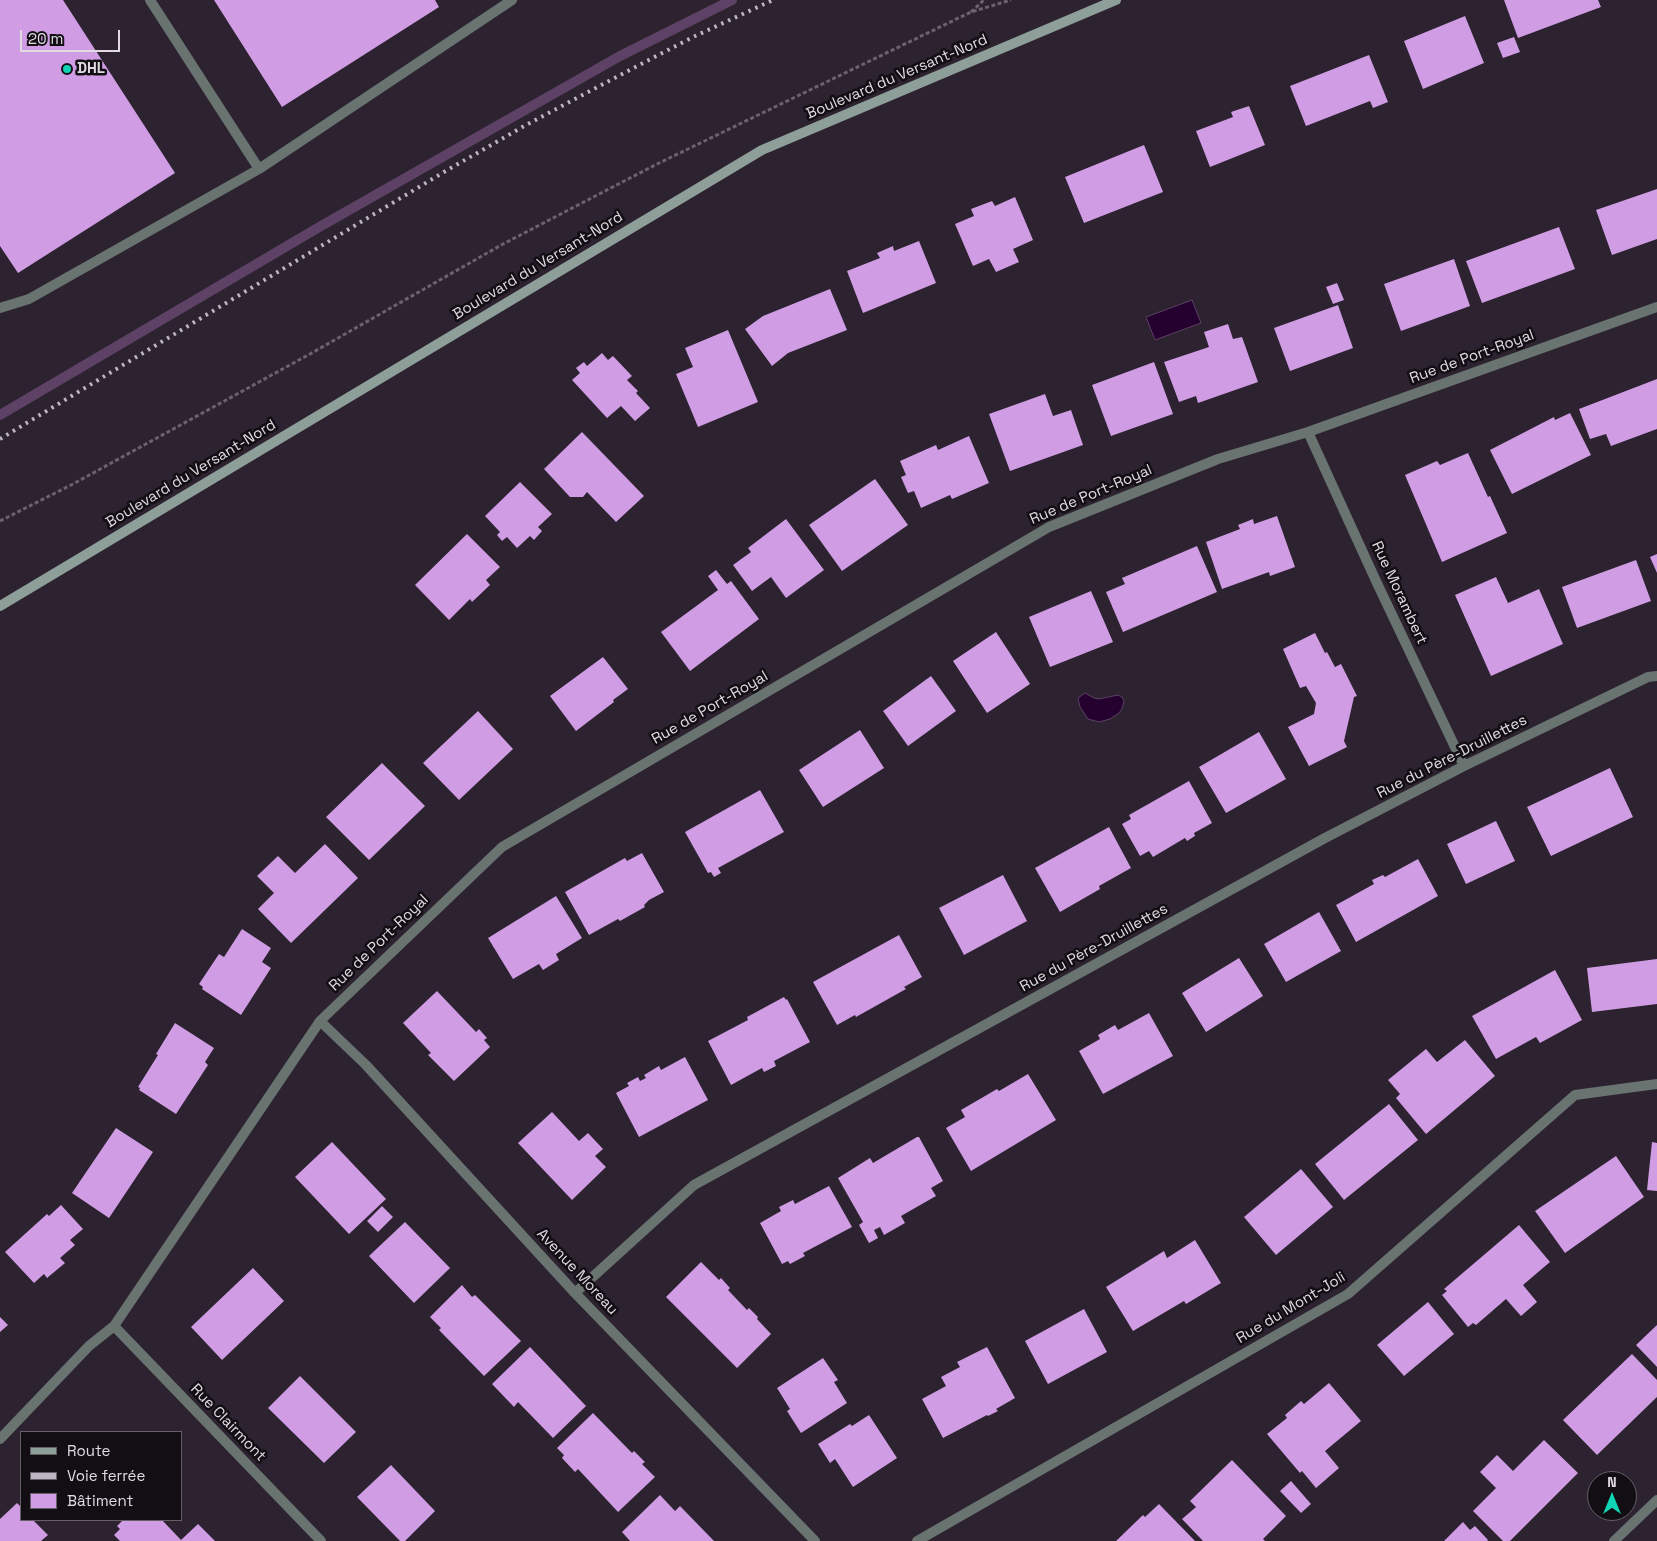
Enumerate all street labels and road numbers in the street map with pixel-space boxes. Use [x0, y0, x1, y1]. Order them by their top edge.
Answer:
street label: Boulevard du Versant-Nord [804, 31, 990, 123]
street label: Boulevard du Versant-Nord [450, 208, 626, 324]
street label: Rue de Port-Royal [1407, 326, 1537, 388]
street label: Boulevard du Versant-Nord [103, 416, 279, 532]
street label: Rue de Port-Royal [1027, 461, 1155, 529]
street label: Rue Morambert [1367, 539, 1431, 647]
street label: Rue de Port-Royal [649, 667, 771, 749]
street label: Rue du Père-Druillettes [1374, 711, 1530, 803]
street label: Rue de Port-Royal [326, 891, 432, 995]
street label: Rue du Père-Druillettes [1017, 900, 1171, 996]
street label: Avenue Moreau [533, 1225, 621, 1319]
street label: Rue du Mont-Joli [1233, 1268, 1349, 1348]
street label: Rue Clairmont [187, 1381, 269, 1465]

